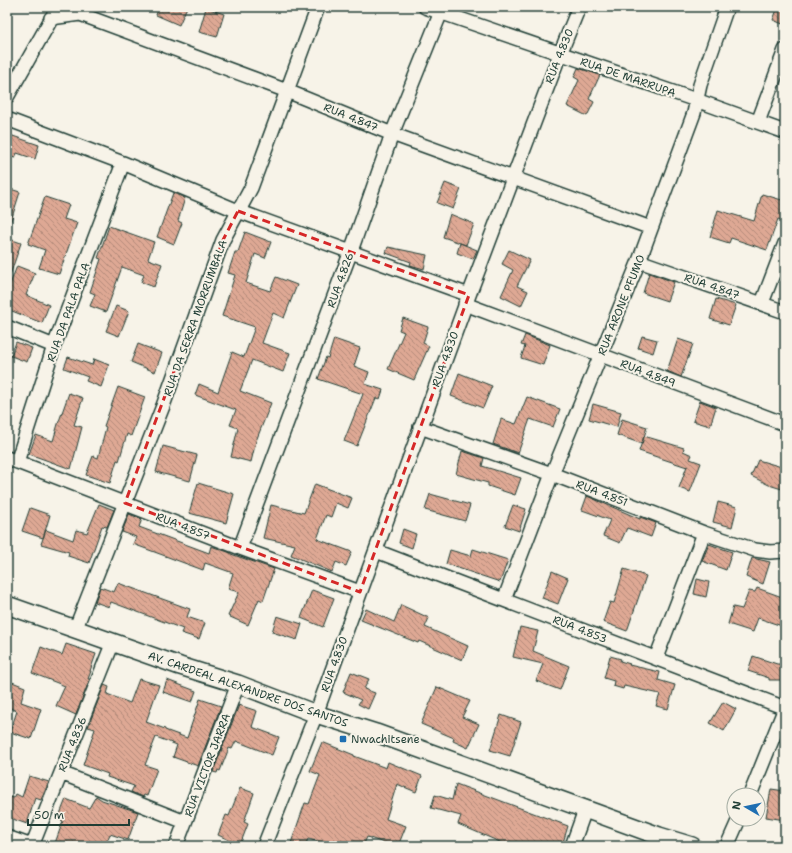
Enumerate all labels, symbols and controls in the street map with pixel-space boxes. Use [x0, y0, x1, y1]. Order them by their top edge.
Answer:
street label: RUA 4.830 [542, 26, 577, 86]
street label: RUA DE MARRUPA [578, 54, 678, 101]
street label: RUA 4.847 [321, 100, 381, 135]
street label: RUA DA SERRA MORRUMBALA [160, 238, 231, 398]
street label: RUA 4.826 [324, 250, 357, 310]
street label: RUA ARONE PFUMO [594, 253, 649, 358]
street label: RUA DA PALA PALA [44, 260, 93, 364]
street label: RUA 4.847 [682, 270, 742, 303]
street label: RUA 4.830 [428, 329, 462, 389]
street label: RUA 4.849 [618, 356, 678, 391]
street label: RUA 4.851 [574, 477, 630, 510]
street label: RUA 4.857 [153, 509, 212, 544]
street label: RUA 4.853 [550, 612, 609, 647]
street label: RUA 4.830 [317, 634, 351, 694]
street label: AV. CARDEAL ALEXANDRE DOS SANTOS [146, 648, 350, 731]
street label: RUA VICTOR JARRA [181, 711, 234, 819]
street label: RUA 4.836 [55, 714, 90, 774]
place label: Nwachitsene [351, 732, 420, 747]
marker: Nwachitsene [338, 734, 348, 744]
north arrow [726, 787, 766, 827]
text: N [729, 800, 745, 811]
scale bar [28, 801, 129, 827]
text: 50 m [34, 807, 64, 823]

